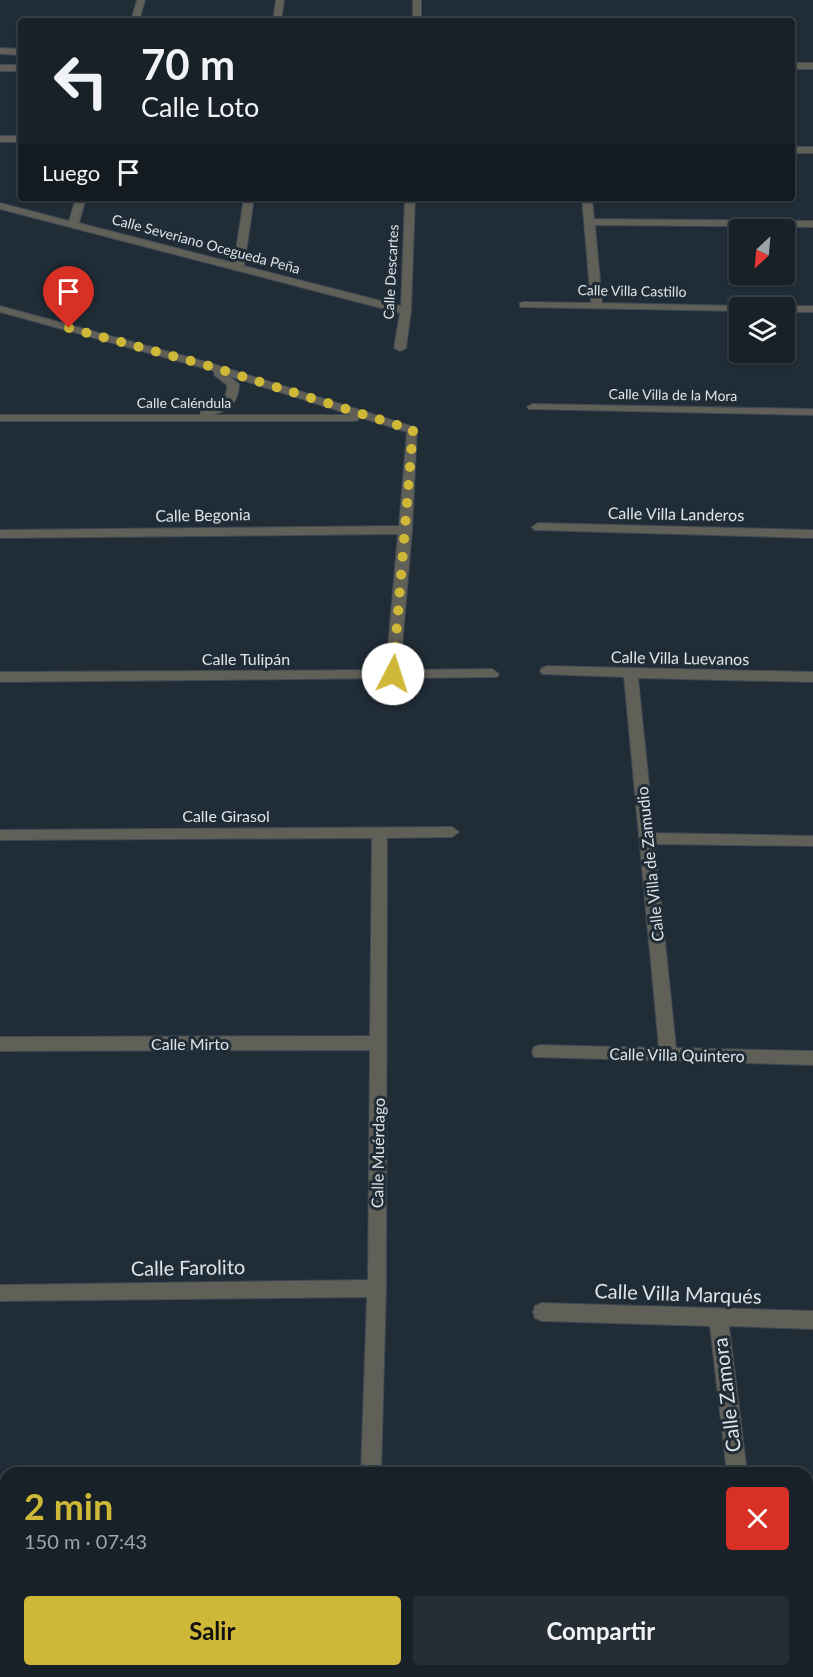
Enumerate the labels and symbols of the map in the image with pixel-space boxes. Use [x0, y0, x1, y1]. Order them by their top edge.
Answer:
street label: Calle Severiano Ocegueda Peña [110, 210, 302, 277]
north arrow [729, 219, 795, 285]
street label: Calle Descartes [380, 224, 401, 320]
pin [43, 266, 94, 328]
street label: Calle Villa Castillo [577, 281, 687, 300]
street label: Calle Villa de la Mora [609, 385, 738, 404]
street label: Calle Caléndula [137, 394, 231, 411]
street label: Calle Villa Landeros [608, 503, 744, 524]
street label: Calle Begonia [155, 504, 251, 525]
position arrow [361, 642, 425, 706]
street label: Calle Villa Luevanos [611, 647, 749, 668]
street label: Calle Tulipán [202, 649, 290, 668]
street label: Calle Villa de Zamudio [632, 786, 667, 942]
street label: Calle Girasol [182, 806, 270, 825]
street label: Calle Mirto [151, 1034, 229, 1053]
street label: Calle Villa Quintero [609, 1044, 745, 1065]
street label: Calle Muérdago [367, 1098, 388, 1208]
street label: Calle Farolito [131, 1254, 245, 1280]
street label: Calle Villa Marqués [594, 1278, 762, 1308]
street label: Calle Zamora [707, 1336, 745, 1454]

